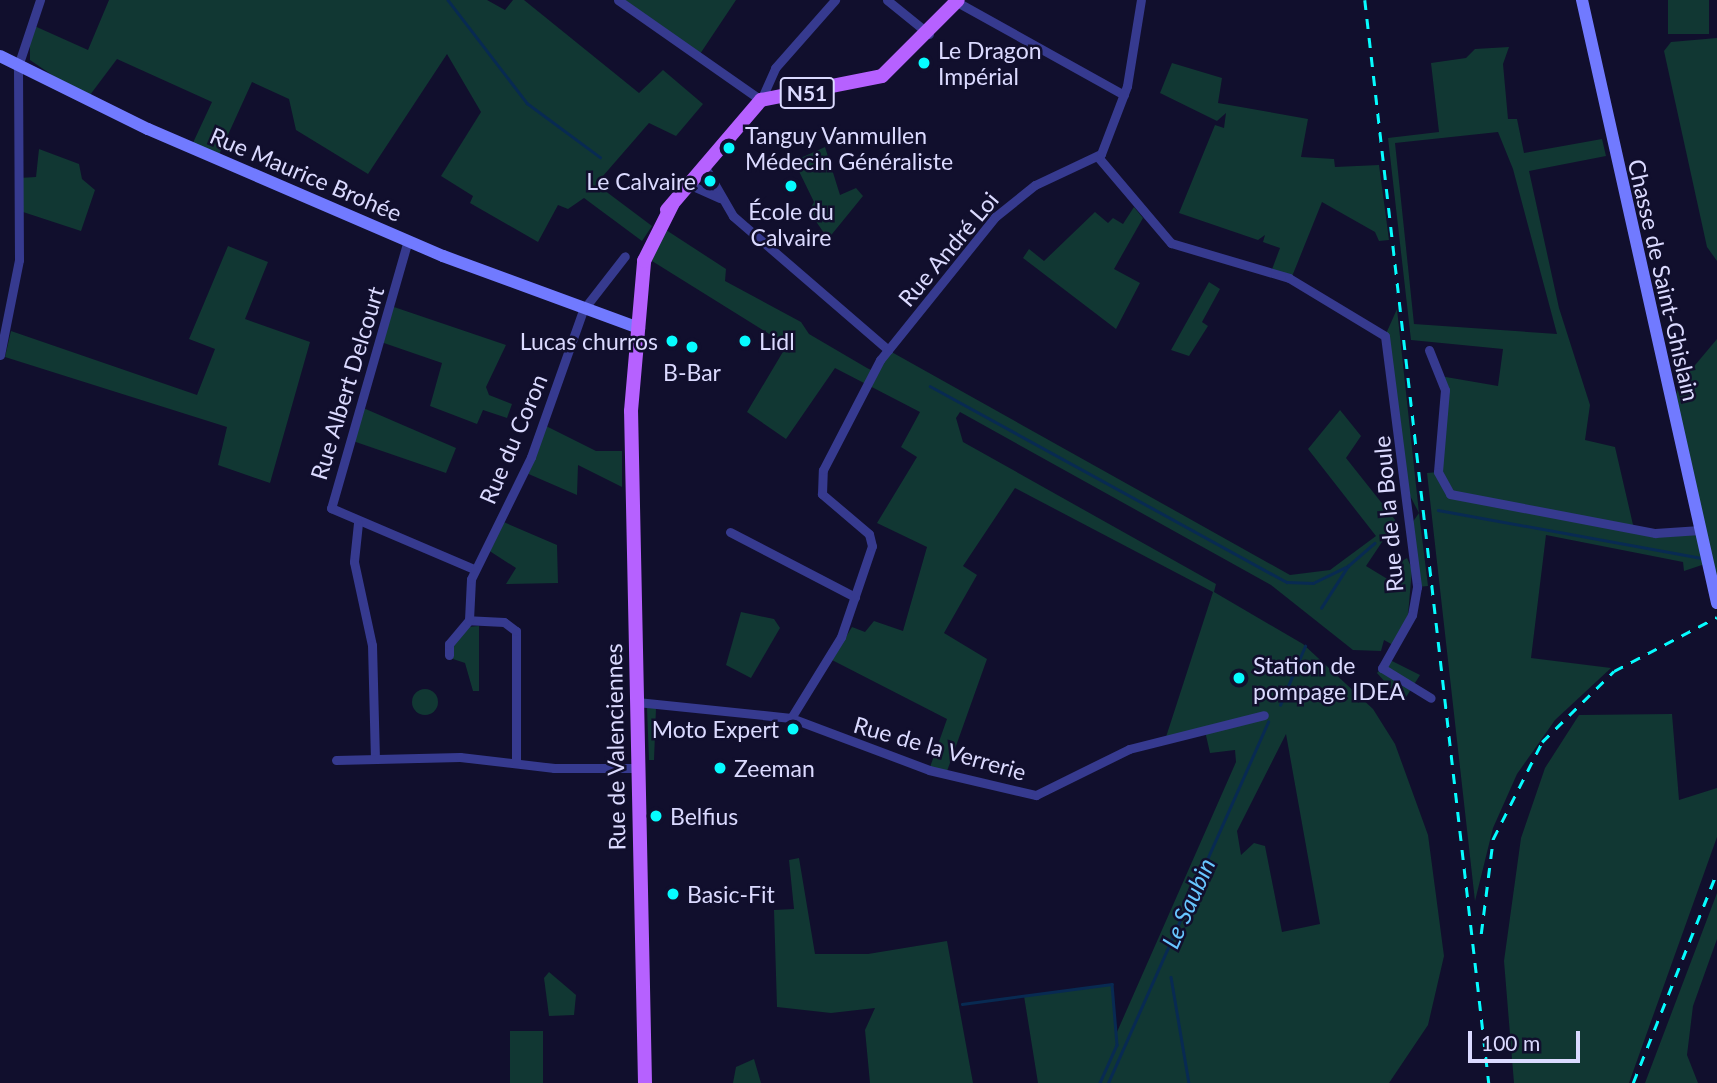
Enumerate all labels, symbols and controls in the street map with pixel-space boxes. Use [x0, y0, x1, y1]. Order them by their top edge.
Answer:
place label: Le Dragon Impérial [938, 36, 1042, 90]
marker: Le Dragon Impérial [916, 55, 932, 71]
road number: N51 [779, 76, 835, 110]
street label: Rue Maurice Brohée [206, 121, 406, 227]
place label: Tanguy Vanmullen Médecin Généraliste [745, 121, 953, 175]
marker: Tanguy Vanmullen Médecin Généraliste [719, 138, 739, 158]
street label: Chasse de Saint-Ghislain [1623, 156, 1705, 404]
place label: Le Calvaire [586, 167, 696, 195]
marker: Le Calvaire [702, 173, 718, 189]
marker: École du Calvaire [783, 178, 799, 194]
street label: Rue André Loi [892, 186, 1004, 312]
place label: École du Calvaire [748, 197, 834, 251]
street label: Rue Albert Delcourt [304, 283, 390, 483]
place label: Lucas churros [520, 327, 658, 355]
place label: Lidl [759, 327, 795, 355]
marker: Lucas churros [664, 333, 680, 349]
marker: Lidl [737, 333, 753, 349]
marker: B-Bar [684, 339, 700, 355]
place label: B-Bar [663, 358, 721, 386]
street label: Rue du Coron [473, 370, 553, 508]
street label: Rue de la Boule [1367, 435, 1409, 593]
street label: Rue de Valenciennes [599, 643, 631, 851]
place label: Station de pompage IDEA [1253, 651, 1405, 705]
marker: Station de pompage IDEA [1231, 670, 1247, 686]
street label: Rue de la Verrerie [850, 710, 1030, 786]
place label: Moto Expert [652, 715, 779, 743]
marker: Moto Expert [785, 721, 801, 737]
place label: Zeeman [734, 754, 815, 782]
marker: Zeeman [712, 760, 728, 776]
place label: Belfius [670, 802, 738, 830]
marker: Belfius [648, 808, 664, 824]
water label: Le Saubin [1155, 853, 1221, 953]
place label: Basic-Fit [687, 880, 775, 908]
marker: Basic-Fit [665, 886, 681, 902]
scale bar [1472, 1016, 1584, 1060]
text: 100 m [1481, 1030, 1540, 1055]

